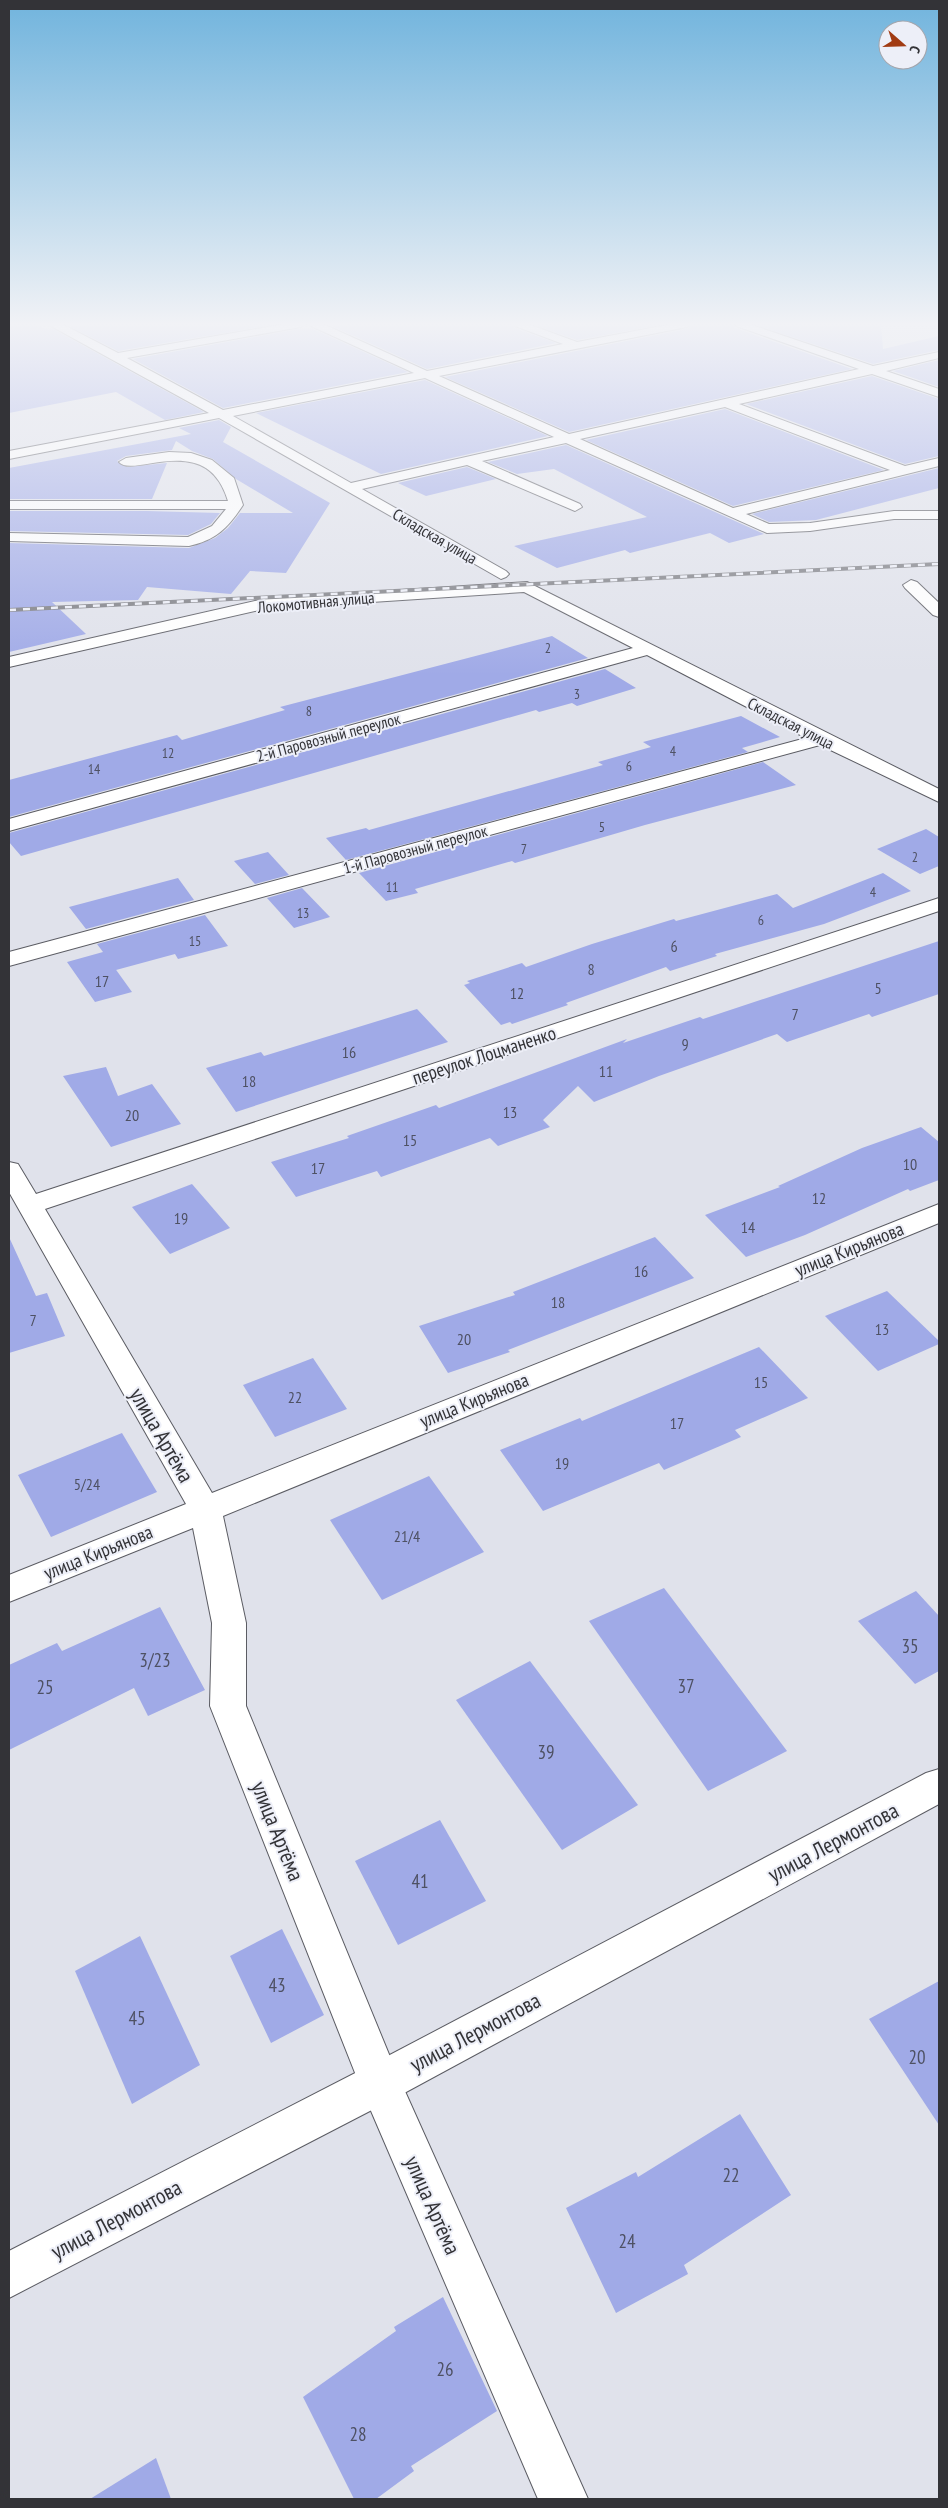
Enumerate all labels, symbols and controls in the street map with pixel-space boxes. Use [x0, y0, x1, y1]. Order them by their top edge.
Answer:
north arrow [878, 20, 928, 70]
text: С [905, 43, 925, 56]
street label: Складская улица [389, 504, 481, 568]
street label: Локомотивная улица [256, 587, 375, 617]
house number: 2 [545, 639, 551, 657]
house number: 3 [574, 685, 580, 703]
street label: Складская улица [744, 693, 838, 753]
house number: 8 [306, 702, 312, 720]
street label: 2-й Паровозный переулок [254, 708, 403, 766]
house number: 4 [670, 742, 677, 760]
house number: 12 [162, 744, 174, 762]
house number: 6 [626, 757, 632, 775]
house number: 14 [88, 760, 101, 778]
house number: 5 [599, 818, 605, 836]
street label: 1-й Паровозный переулок [341, 820, 490, 878]
house number: 7 [521, 840, 527, 858]
house number: 2 [912, 848, 918, 866]
house number: 11 [386, 878, 398, 896]
house number: 4 [870, 883, 877, 901]
house number: 13 [297, 904, 309, 922]
house number: 6 [758, 911, 764, 929]
house number: 15 [189, 932, 201, 950]
house number: 6 [670, 936, 678, 956]
house number: 8 [587, 959, 595, 979]
house number: 17 [95, 971, 109, 991]
house number: 5 [874, 978, 882, 998]
house number: 12 [510, 983, 524, 1003]
house number: 7 [791, 1004, 799, 1024]
street label: переулок Лоцманенко [409, 1020, 559, 1090]
house number: 9 [681, 1034, 689, 1054]
house number: 16 [342, 1042, 356, 1062]
house number: 11 [599, 1061, 613, 1081]
house number: 18 [242, 1071, 256, 1091]
house number: 13 [503, 1102, 517, 1122]
house number: 20 [125, 1105, 139, 1125]
house number: 15 [403, 1130, 417, 1150]
house number: 10 [903, 1154, 917, 1174]
house number: 17 [311, 1158, 325, 1178]
house number: 12 [812, 1188, 826, 1208]
house number: 19 [174, 1208, 188, 1228]
street label: улица Кирьянова [791, 1216, 907, 1282]
house number: 14 [741, 1217, 755, 1237]
house number: 16 [634, 1261, 648, 1281]
house number: 18 [551, 1292, 565, 1312]
house number: 7 [29, 1310, 37, 1330]
house number: 13 [875, 1319, 889, 1339]
house number: 20 [457, 1329, 471, 1349]
street label: улица Кирьянова [416, 1367, 532, 1433]
house number: 15 [754, 1372, 768, 1392]
street label: улица Артёма [124, 1383, 200, 1487]
house number: 22 [288, 1387, 302, 1407]
house number: 17 [670, 1413, 684, 1433]
house number: 19 [555, 1453, 569, 1473]
house number: 5/24 [74, 1474, 100, 1494]
street label: улица Кирьянова [40, 1519, 156, 1585]
house number: 21/4 [394, 1526, 420, 1546]
house number: 35 [901, 1634, 919, 1658]
house number: 3/23 [139, 1648, 171, 1672]
house number: 37 [677, 1674, 695, 1698]
house number: 25 [36, 1675, 54, 1699]
house number: 39 [537, 1740, 555, 1764]
street label: улица Артёма [245, 1777, 311, 1885]
street label: улица Лермонтова [763, 1796, 903, 1888]
house number: 41 [411, 1869, 429, 1893]
house number: 43 [268, 1973, 286, 1997]
street label: улица Лермонтова [405, 1986, 545, 2078]
house number: 45 [128, 2006, 146, 2030]
house number: 20 [908, 2045, 926, 2069]
street label: улица Артёма [399, 2151, 467, 2259]
house number: 22 [722, 2163, 740, 2187]
street label: улица Лермонтова [46, 2173, 186, 2265]
house number: 24 [618, 2229, 636, 2253]
house number: 26 [436, 2357, 454, 2381]
house number: 28 [349, 2422, 367, 2446]

